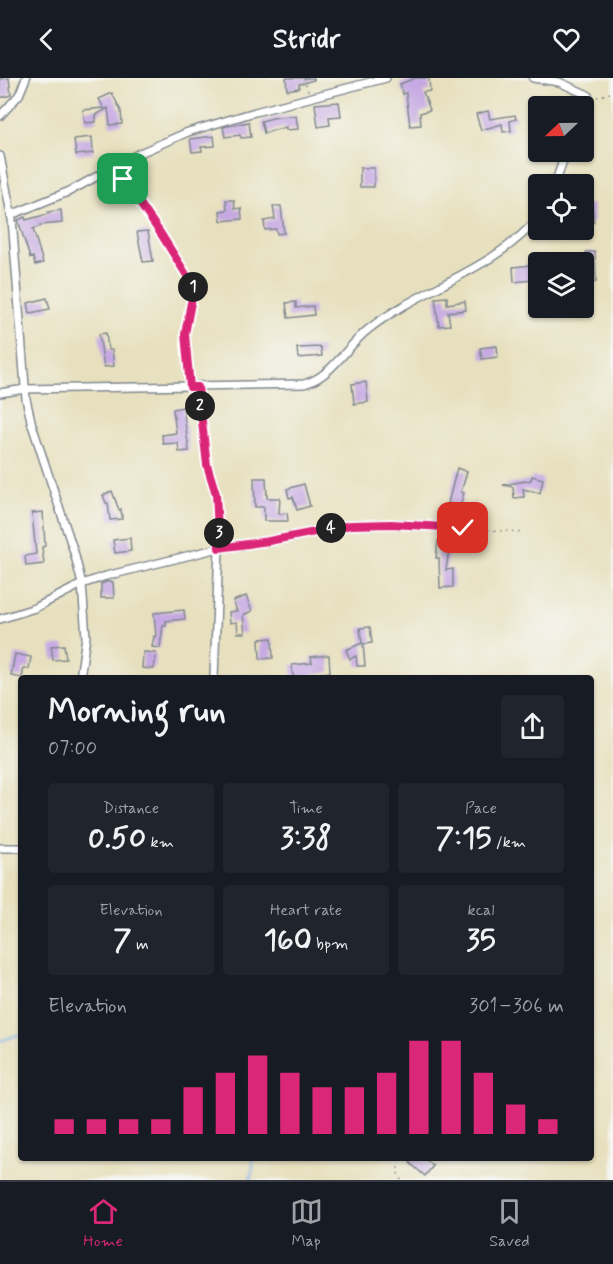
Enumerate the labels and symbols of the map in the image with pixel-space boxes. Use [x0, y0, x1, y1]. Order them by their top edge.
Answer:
north arrow [528, 96, 594, 162]
pin [97, 153, 148, 204]
pin: 1 [178, 272, 208, 302]
pin: 2 [185, 391, 215, 421]
pin [437, 502, 488, 553]
pin: 4 [316, 513, 346, 543]
pin: 3 [204, 518, 234, 548]

